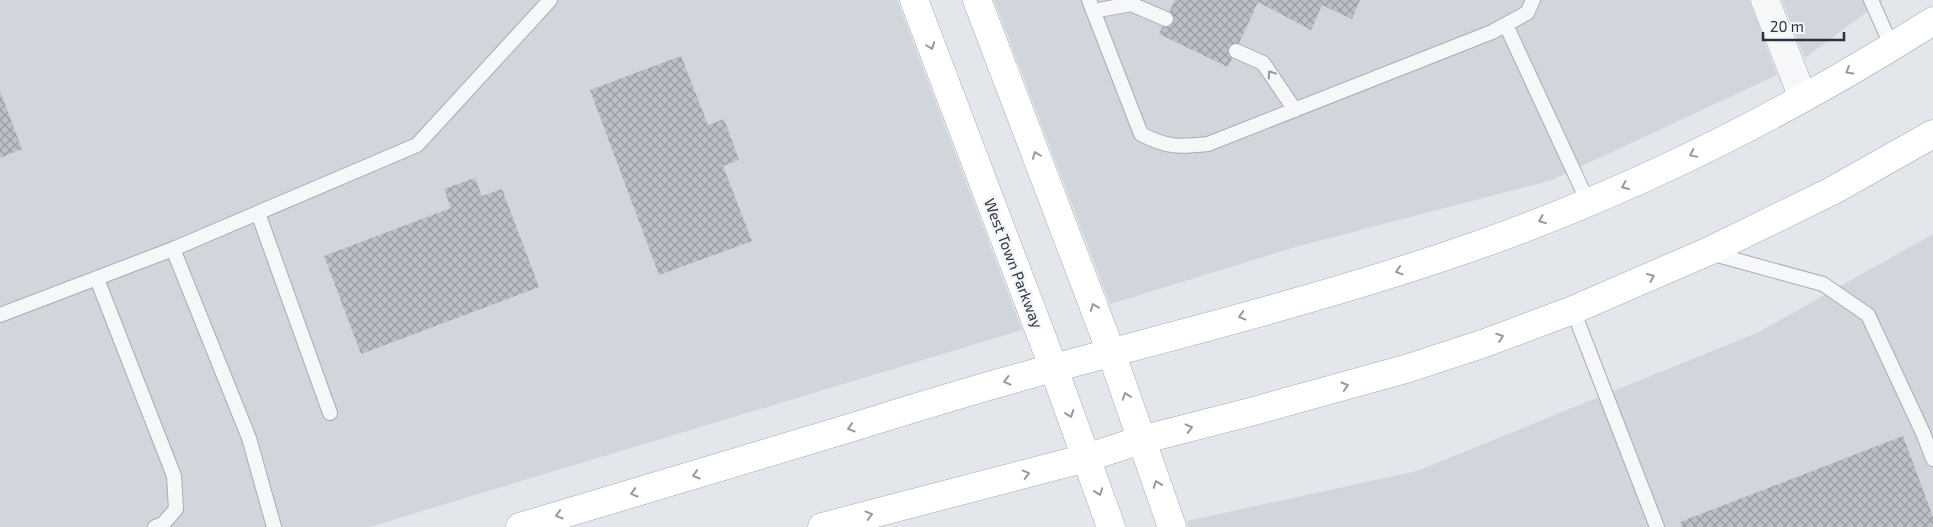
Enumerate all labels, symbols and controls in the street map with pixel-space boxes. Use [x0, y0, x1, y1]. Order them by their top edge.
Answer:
scale bar [1763, 10, 1844, 42]
text: 20 m [1770, 17, 1804, 35]
one-way arrow [925, 41, 935, 49]
one-way arrow [1846, 65, 1855, 75]
one-way arrow [1268, 70, 1277, 80]
one-way arrow [1689, 148, 1698, 158]
one-way arrow [1032, 151, 1042, 160]
one-way arrow [1621, 179, 1630, 190]
street label: West Town Parkway [981, 196, 1047, 330]
one-way arrow [1538, 214, 1547, 224]
one-way arrow [1395, 266, 1403, 276]
one-way arrow [1646, 273, 1655, 284]
one-way arrow [1090, 303, 1100, 312]
one-way arrow [1239, 311, 1247, 321]
one-way arrow [1496, 333, 1504, 343]
one-way arrow [1003, 375, 1012, 386]
one-way arrow [1341, 381, 1349, 391]
one-way arrow [1122, 393, 1132, 401]
one-way arrow [1064, 409, 1074, 417]
one-way arrow [848, 422, 856, 432]
one-way arrow [1184, 423, 1193, 434]
one-way arrow [692, 469, 700, 479]
one-way arrow [1022, 469, 1031, 480]
one-way arrow [1153, 480, 1163, 488]
one-way arrow [630, 487, 639, 497]
one-way arrow [1093, 488, 1103, 496]
one-way arrow [555, 510, 563, 520]
one-way arrow [865, 510, 874, 521]

